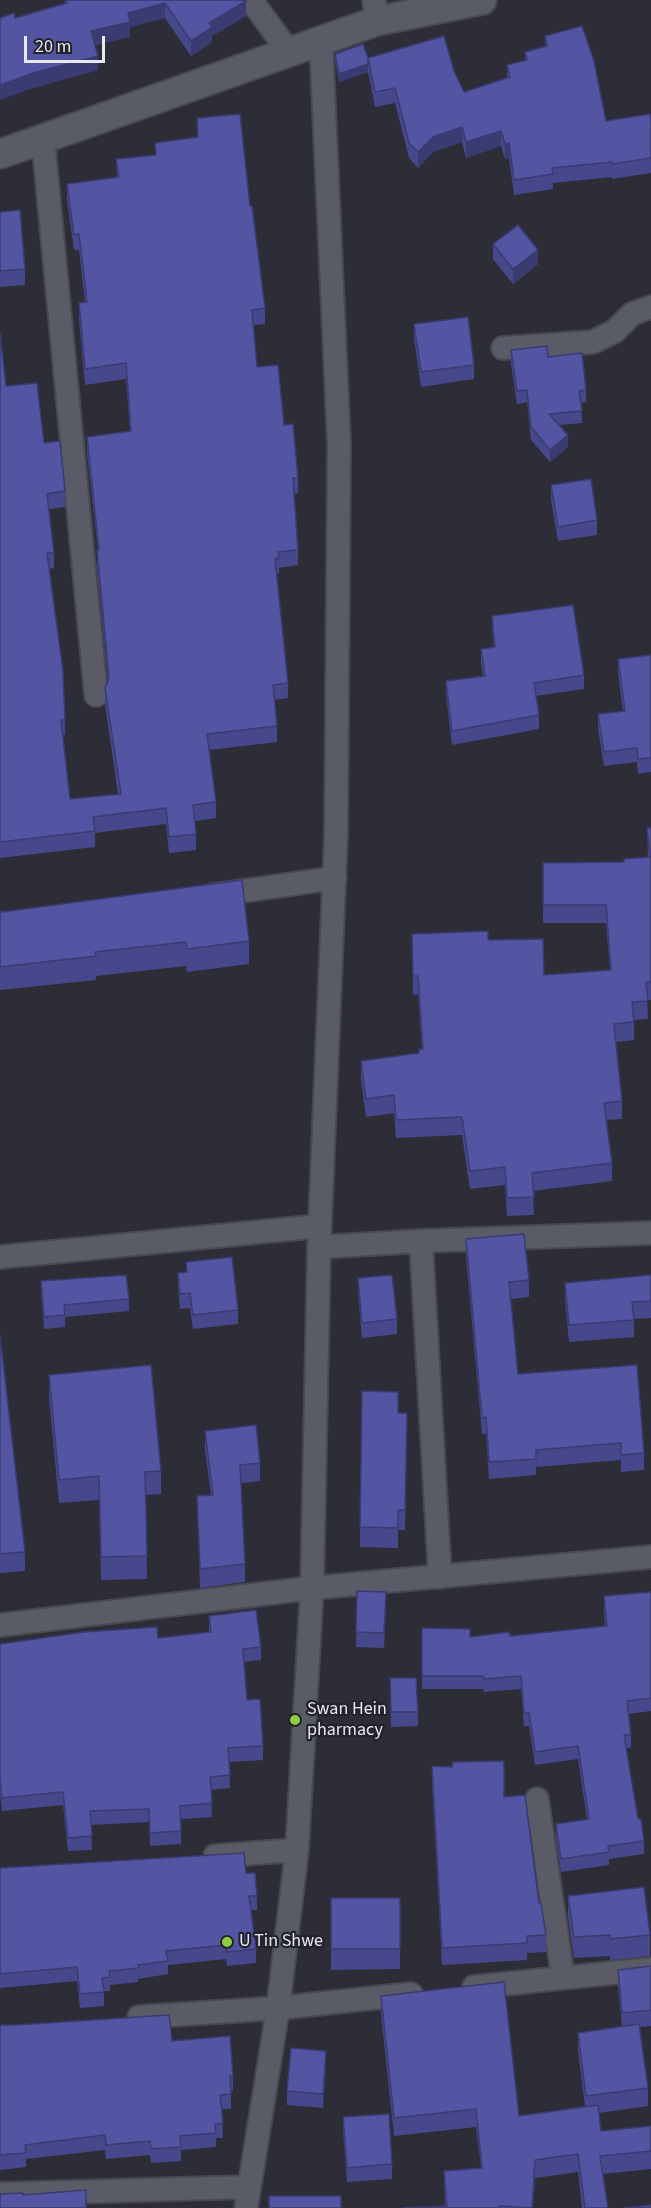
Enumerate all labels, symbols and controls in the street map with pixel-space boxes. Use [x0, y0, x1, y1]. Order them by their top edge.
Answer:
scale bar [27, 24, 108, 62]
text: 20 m [35, 34, 71, 59]
place label: Swan Hein pharmacy [307, 1699, 387, 1742]
marker: Swan Hein pharmacy [288, 1713, 302, 1727]
place label: U Tin Shwe [239, 1931, 323, 1953]
marker: U Tin Shwe [220, 1935, 234, 1949]

